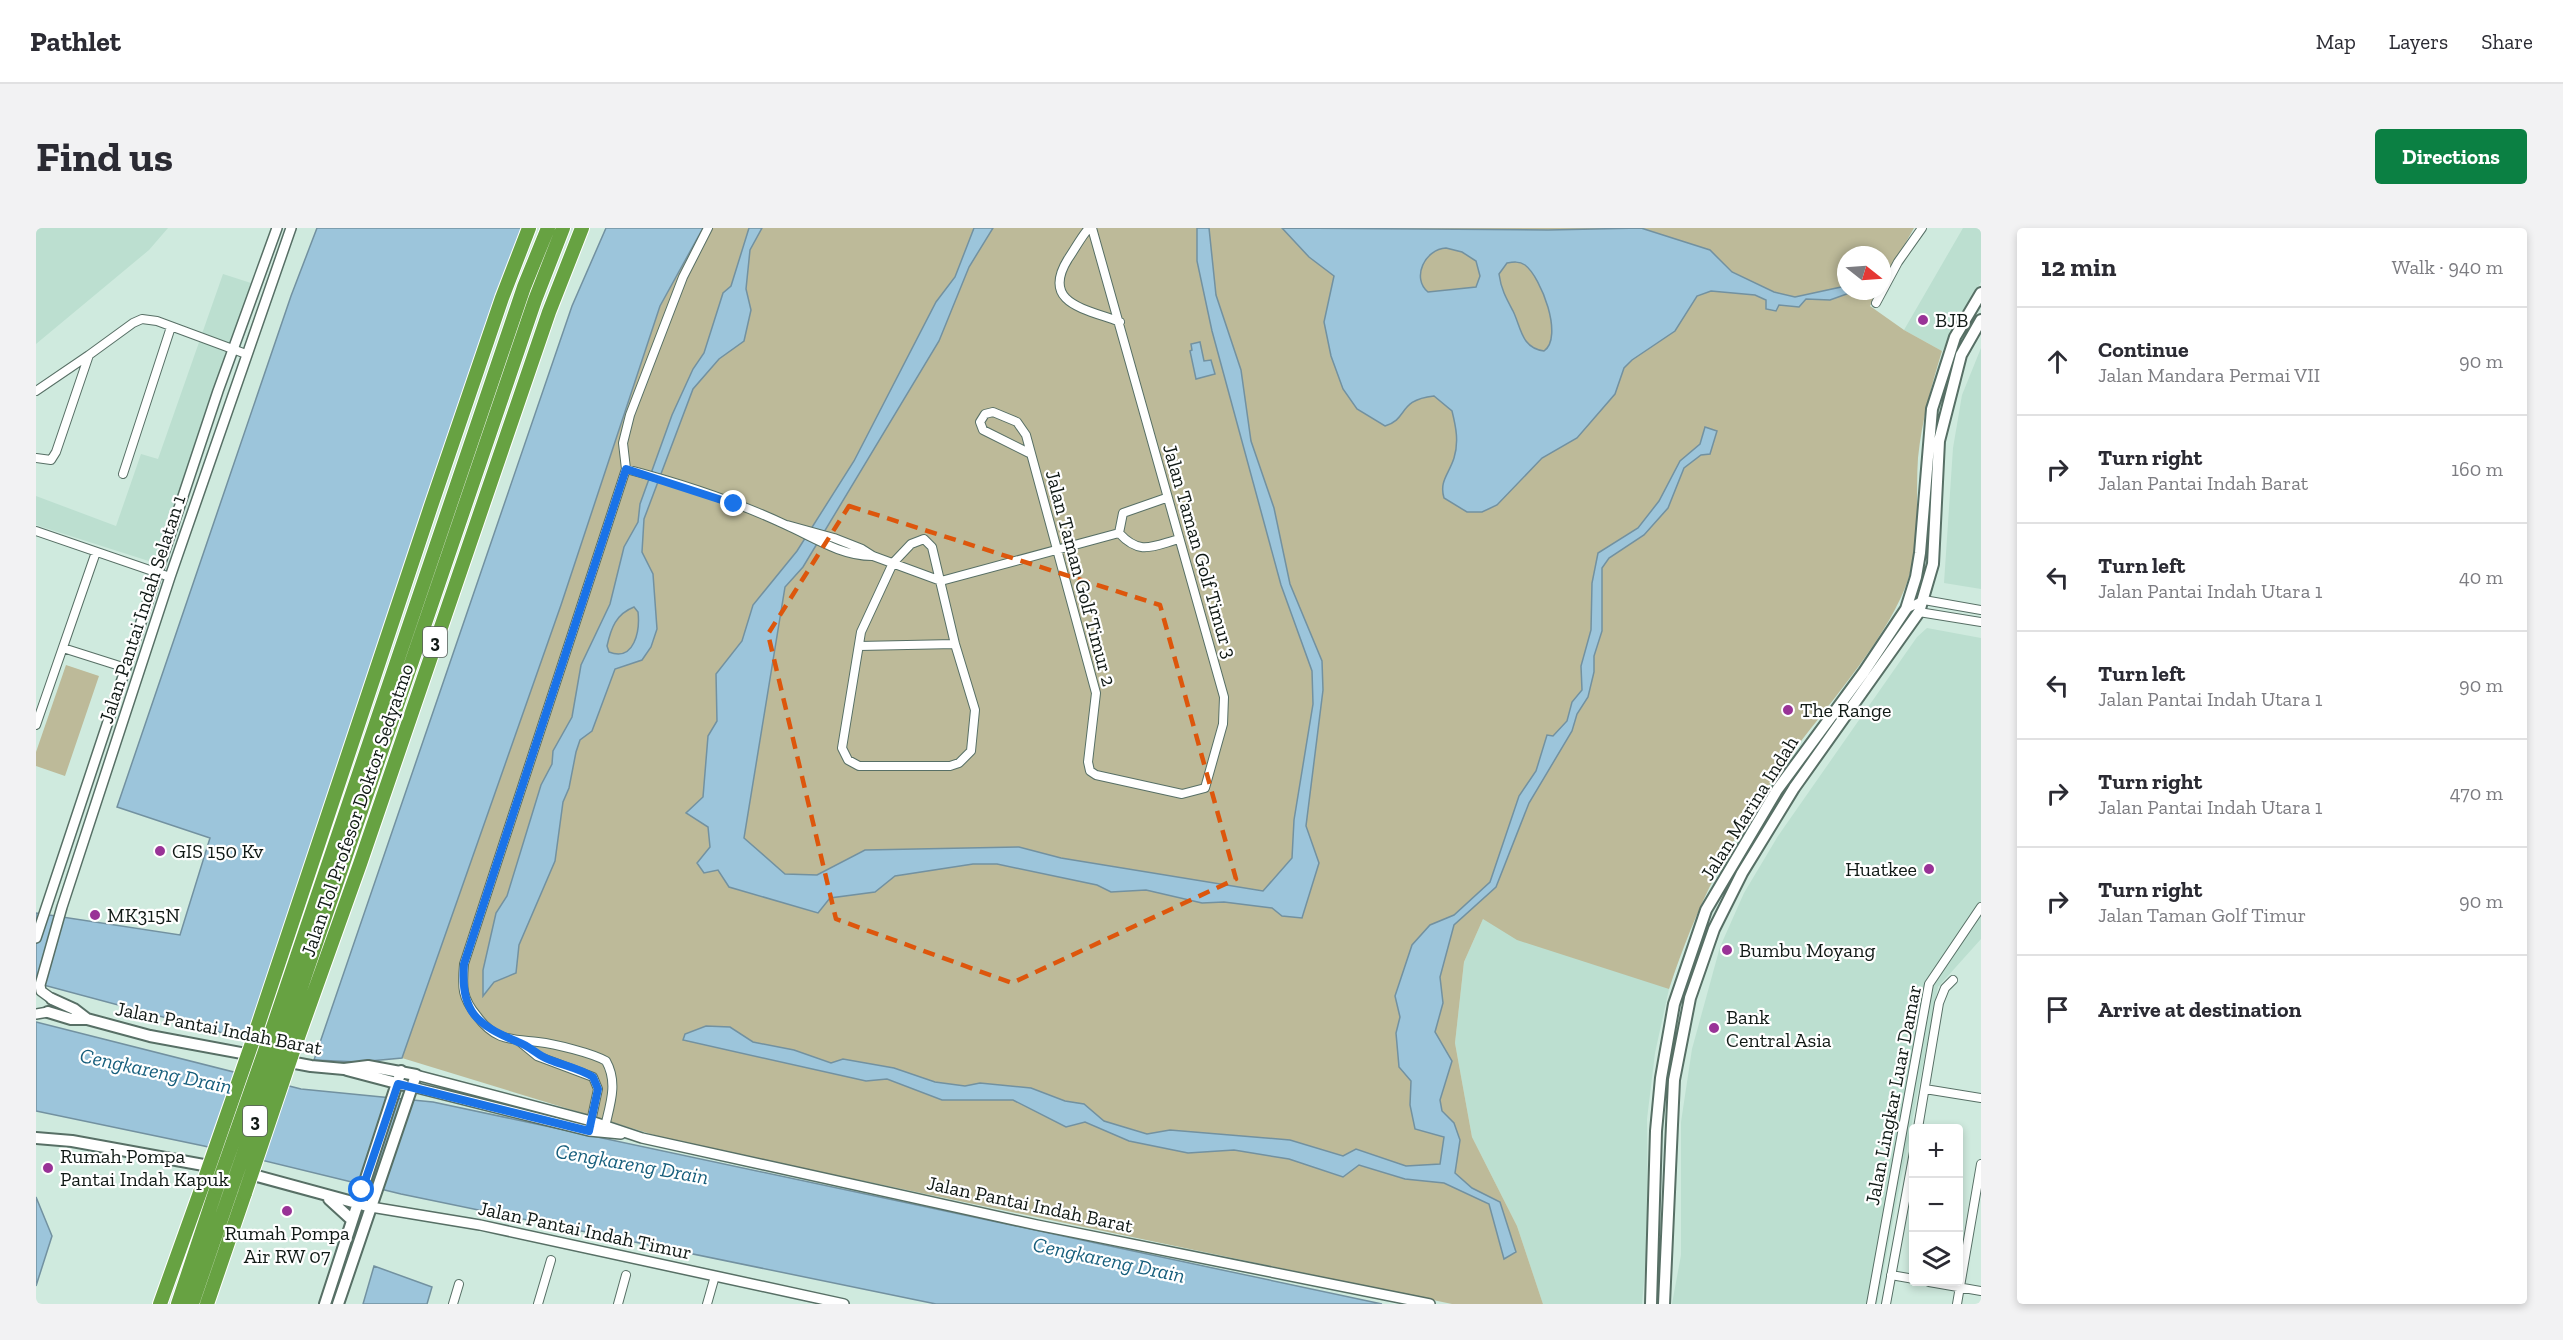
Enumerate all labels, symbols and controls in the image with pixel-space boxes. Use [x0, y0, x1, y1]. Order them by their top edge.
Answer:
text: Pathlet [30, 25, 121, 58]
text: Map [2316, 29, 2356, 54]
text: Layers [2389, 29, 2448, 54]
text: Share [2481, 29, 2533, 54]
button: Directions [2375, 129, 2527, 184]
text: Find us [36, 131, 173, 182]
north arrow [1837, 246, 1891, 300]
text: 12 min [2041, 251, 2116, 283]
text: Walk · 940 m [2392, 255, 2503, 279]
place label: BJB [1935, 308, 1968, 332]
marker: BJB [1916, 313, 1930, 327]
text: Continue [2098, 336, 2189, 363]
icon: ahead [2041, 345, 2074, 378]
text: 90 m [2459, 349, 2503, 373]
text: Jalan Mandara Permai VII [2098, 363, 2320, 387]
street label: Jalan Taman Golf Timur 3 [1158, 441, 1242, 661]
text: Turn right [2098, 444, 2202, 471]
icon: right [2041, 453, 2074, 486]
text: 160 m [2451, 457, 2503, 481]
street label: Jalan Taman Golf Timur 2 [1041, 467, 1121, 689]
text: Jalan Pantai Indah Barat [2098, 471, 2308, 495]
route end [720, 490, 746, 516]
street label: Jalan Pantai Indah Selatan 1 [94, 491, 190, 726]
text: Turn left [2098, 552, 2185, 579]
icon: left [2041, 561, 2074, 594]
text: 40 m [2459, 565, 2503, 589]
text: Jalan Pantai Indah Utara 1 [2098, 579, 2323, 603]
road number: 3 [423, 627, 447, 657]
street label: Jalan Tol Profesor Doktor Sedyatmo [295, 660, 419, 960]
text: Turn left [2098, 660, 2185, 687]
icon: left [2041, 669, 2074, 702]
text: 90 m [2459, 673, 2503, 697]
text: Jalan Pantai Indah Utara 1 [2098, 687, 2323, 711]
place label: The Range [1800, 698, 1891, 722]
marker: The Range [1781, 703, 1795, 717]
street label: Jalan Marina Indah [1695, 731, 1804, 885]
text: Turn right [2098, 768, 2202, 795]
icon: right [2041, 777, 2074, 810]
text: 470 m [2450, 781, 2503, 805]
text: Jalan Pantai Indah Utara 1 [2098, 795, 2323, 819]
place label: GIS 150 Kv [172, 839, 263, 863]
marker: GIS 150 Kv [153, 844, 167, 858]
place label: Huatkee [1845, 857, 1917, 881]
marker: Huatkee [1922, 862, 1936, 876]
text: Turn right [2098, 876, 2202, 903]
icon: right [2041, 885, 2074, 918]
text: 90 m [2459, 889, 2503, 913]
place label: MK315N [107, 903, 180, 927]
text: Jalan Taman Golf Timur [2098, 903, 2306, 927]
marker: MK315N [88, 908, 102, 922]
place label: Bumbu Moyang [1739, 938, 1875, 962]
marker: Bumbu Moyang [1720, 943, 1734, 957]
street label: Jalan Lingkar Luar Damar [1860, 983, 1926, 1207]
icon: arrive [2041, 993, 2074, 1026]
street label: Jalan Pantai Indah Barat [114, 996, 325, 1060]
text: Arrive at destination [2098, 996, 2301, 1023]
place label: Bank Central Asia [1726, 1005, 1832, 1052]
marker: Bank Central Asia [1707, 1021, 1721, 1035]
water label: Cengkareng Drain [78, 1042, 235, 1099]
road number: 3 [243, 1106, 267, 1136]
map controls [1909, 1124, 1963, 1286]
button: + [1909, 1124, 1963, 1178]
water label: Cengkareng Drain [554, 1138, 711, 1189]
place label: Rumah Pompa Pantai Indah Kapuk [60, 1144, 229, 1191]
marker: Rumah Pompa Pantai Indah Kapuk [41, 1161, 55, 1175]
street label: Jalan Pantai Indah Barat [925, 1170, 1136, 1238]
route start [348, 1176, 374, 1202]
button: − [1909, 1178, 1963, 1232]
street label: Jalan Pantai Indah Timur [476, 1196, 694, 1264]
marker: Rumah Pompa Air RW 07 [280, 1204, 294, 1218]
place label: Rumah Pompa Air RW 07 [224, 1221, 350, 1268]
water label: Cengkareng Drain [1031, 1231, 1188, 1288]
button: layers [1909, 1232, 1963, 1286]

